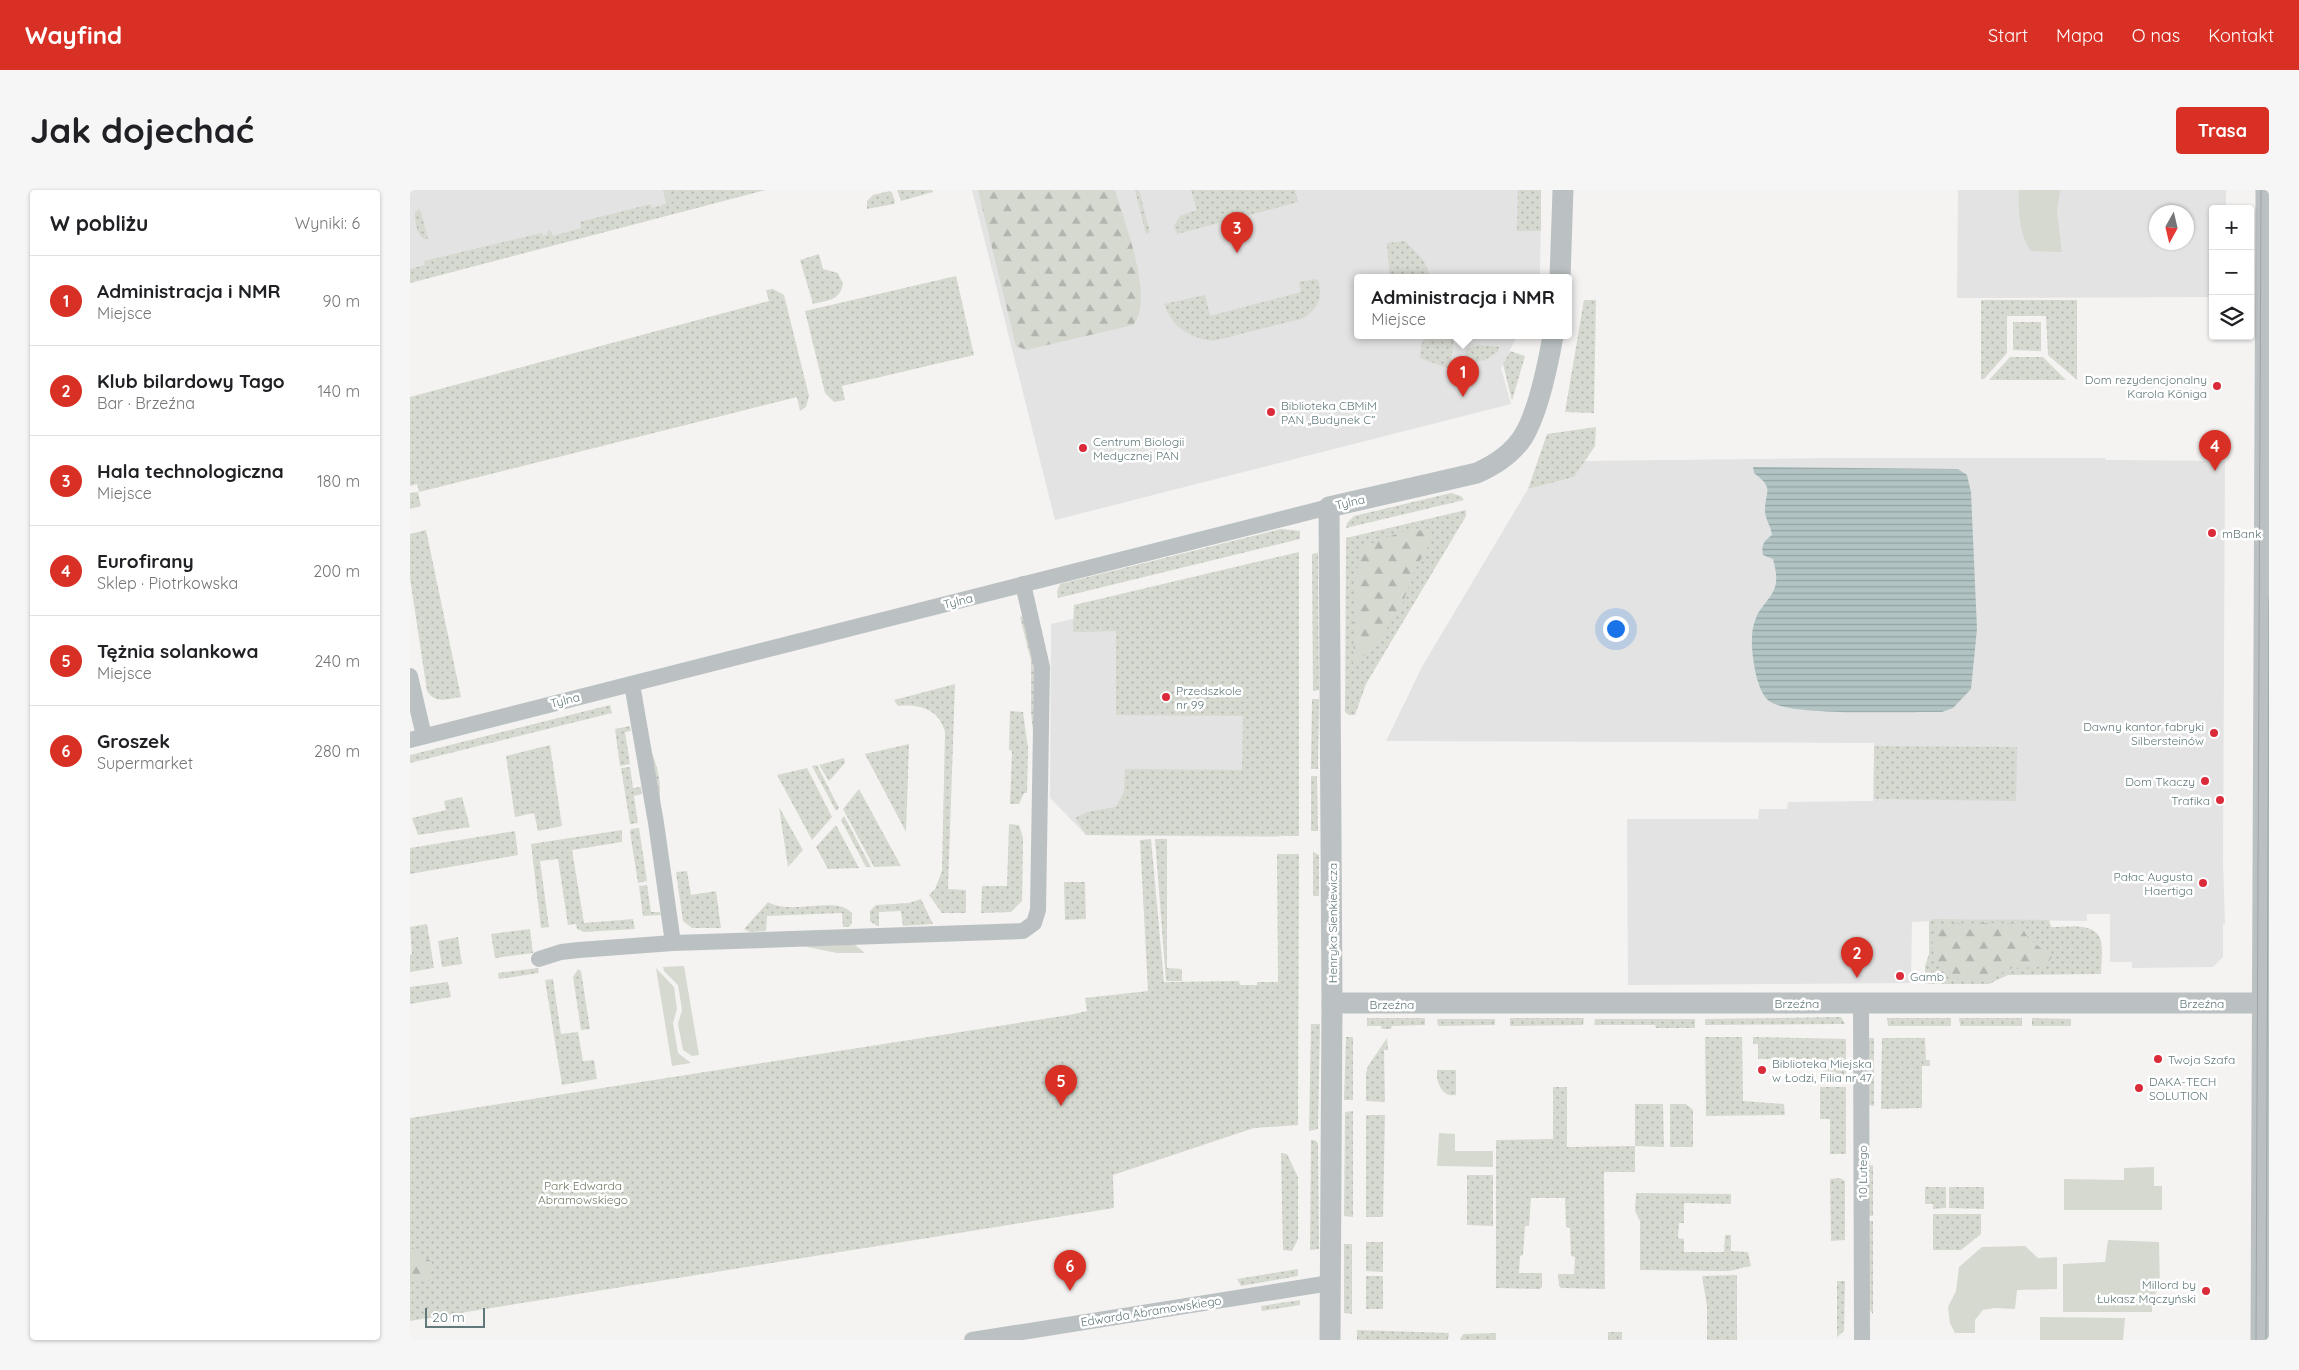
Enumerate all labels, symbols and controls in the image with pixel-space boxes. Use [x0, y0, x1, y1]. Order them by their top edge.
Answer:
text: Wayfind [25, 20, 122, 50]
text: Start [1988, 24, 2028, 47]
text: Mapa [2056, 24, 2104, 47]
text: O nas [2132, 24, 2180, 47]
text: Kontakt [2208, 24, 2274, 47]
button: Trasa [2176, 107, 2269, 154]
text: Jak dojechać [30, 108, 254, 152]
north arrow [2149, 205, 2194, 250]
map controls [2209, 205, 2254, 340]
button: + [2209, 205, 2254, 250]
text: W pobliżu [50, 210, 148, 236]
pin: 3 [1221, 212, 1253, 253]
text: Wyniki: 6 [295, 213, 360, 233]
button: − [2209, 250, 2254, 295]
popup [1354, 274, 1572, 339]
text: Administracja i NMR [97, 279, 281, 303]
text: Administracja i NMR [1371, 285, 1555, 309]
text: 1 [63, 291, 69, 311]
text: 90 m [323, 291, 360, 311]
button: layers [2209, 295, 2254, 340]
text: Miejsce [97, 303, 152, 323]
text: Miejsce [1371, 309, 1426, 329]
pin: 1 [1447, 356, 1479, 397]
text: Klub bilardowy Tago [97, 369, 285, 393]
place label: Dom rezydencjonalny Karola Königa [2085, 372, 2207, 401]
marker: Dom rezydencjonalny Karola Königa [2211, 380, 2223, 392]
text: 2 [61, 381, 71, 401]
text: 140 m [317, 381, 360, 401]
text: Bar · Brzeźna [97, 393, 195, 413]
place label: Biblioteka CBMiM PAN „Budynek C” [1281, 398, 1377, 427]
marker: Biblioteka CBMiM PAN „Budynek C” [1265, 406, 1277, 418]
pin: 4 [2199, 430, 2231, 471]
place label: Centrum Biologii Medycznej PAN [1093, 434, 1184, 463]
marker: Centrum Biologii Medycznej PAN [1077, 442, 1089, 454]
text: Hala technologiczna [97, 459, 284, 483]
text: 3 [62, 471, 70, 491]
text: 180 m [317, 471, 360, 491]
text: Miejsce [97, 483, 152, 503]
street label: Tylna [1334, 491, 1366, 513]
place label: mBank [2222, 526, 2261, 541]
marker: mBank [2206, 527, 2218, 539]
text: Eurofirany [97, 549, 194, 573]
text: 4 [61, 561, 71, 581]
text: 200 m [313, 561, 360, 581]
text: Sklep · Piotrkowska [97, 573, 238, 593]
street label: Tylna [942, 590, 974, 612]
your location [1603, 616, 1629, 642]
text: Tężnia solankowa [97, 639, 258, 663]
text: 5 [61, 651, 71, 671]
text: 240 m [314, 651, 360, 671]
text: Miejsce [97, 663, 152, 683]
place label: Przedszkole nr 99 [1176, 683, 1242, 712]
street label: Tylna [549, 689, 581, 711]
marker: Przedszkole nr 99 [1160, 691, 1172, 703]
place label: Dawny kantor fabryki Silbersteinów [2083, 719, 2204, 748]
marker: Dawny kantor fabryki Silbersteinów [2208, 727, 2220, 739]
text: Groszek [97, 729, 170, 753]
text: 6 [62, 741, 70, 761]
text: 280 m [314, 741, 360, 761]
text: Supermarket [97, 753, 193, 773]
place label: Dom Tkaczy [2125, 774, 2195, 789]
marker: Dom Tkaczy [2199, 775, 2211, 787]
place label: Trafika [2171, 793, 2210, 808]
marker: Trafika [2214, 794, 2226, 806]
street label: Henryka Sienkiewicza [1325, 863, 1340, 983]
place label: Pałac Augusta Haertiga [2114, 869, 2193, 898]
marker: Pałac Augusta Haertiga [2197, 877, 2209, 889]
pin: 2 [1841, 937, 1873, 978]
place label: Gamb [1910, 969, 1944, 984]
marker: Gamb [1894, 970, 1906, 982]
street label: Brzeźna [1775, 996, 1819, 1011]
street label: Brzeźna [2180, 996, 2224, 1011]
street label: Brzeźna [1370, 997, 1414, 1012]
place label: Twoja Szafa [2168, 1052, 2235, 1067]
marker: Twoja Szafa [2152, 1053, 2164, 1065]
place label: Biblioteka Miejska w Łodzi, Filia nr 47 [1772, 1056, 1872, 1085]
marker: Biblioteka Miejska w Łodzi, Filia nr 47 [1756, 1064, 1768, 1076]
pin: 5 [1045, 1065, 1077, 1106]
place label: DAKA-TECH SOLUTION [2149, 1074, 2216, 1103]
marker: DAKA-TECH SOLUTION [2133, 1082, 2145, 1094]
street label: 10 Lutego [1855, 1145, 1870, 1199]
park label: Park Edwarda Abramowskiego [538, 1178, 628, 1207]
pin: 6 [1054, 1250, 1086, 1291]
place label: Millord by Łukasz Mączyński [2096, 1277, 2196, 1306]
marker: Millord by Łukasz Mączyński [2200, 1285, 2212, 1297]
street label: Edwarda Abramowskiego [1080, 1292, 1222, 1330]
scale bar [425, 1305, 485, 1328]
text: 20 m [432, 1308, 465, 1326]

